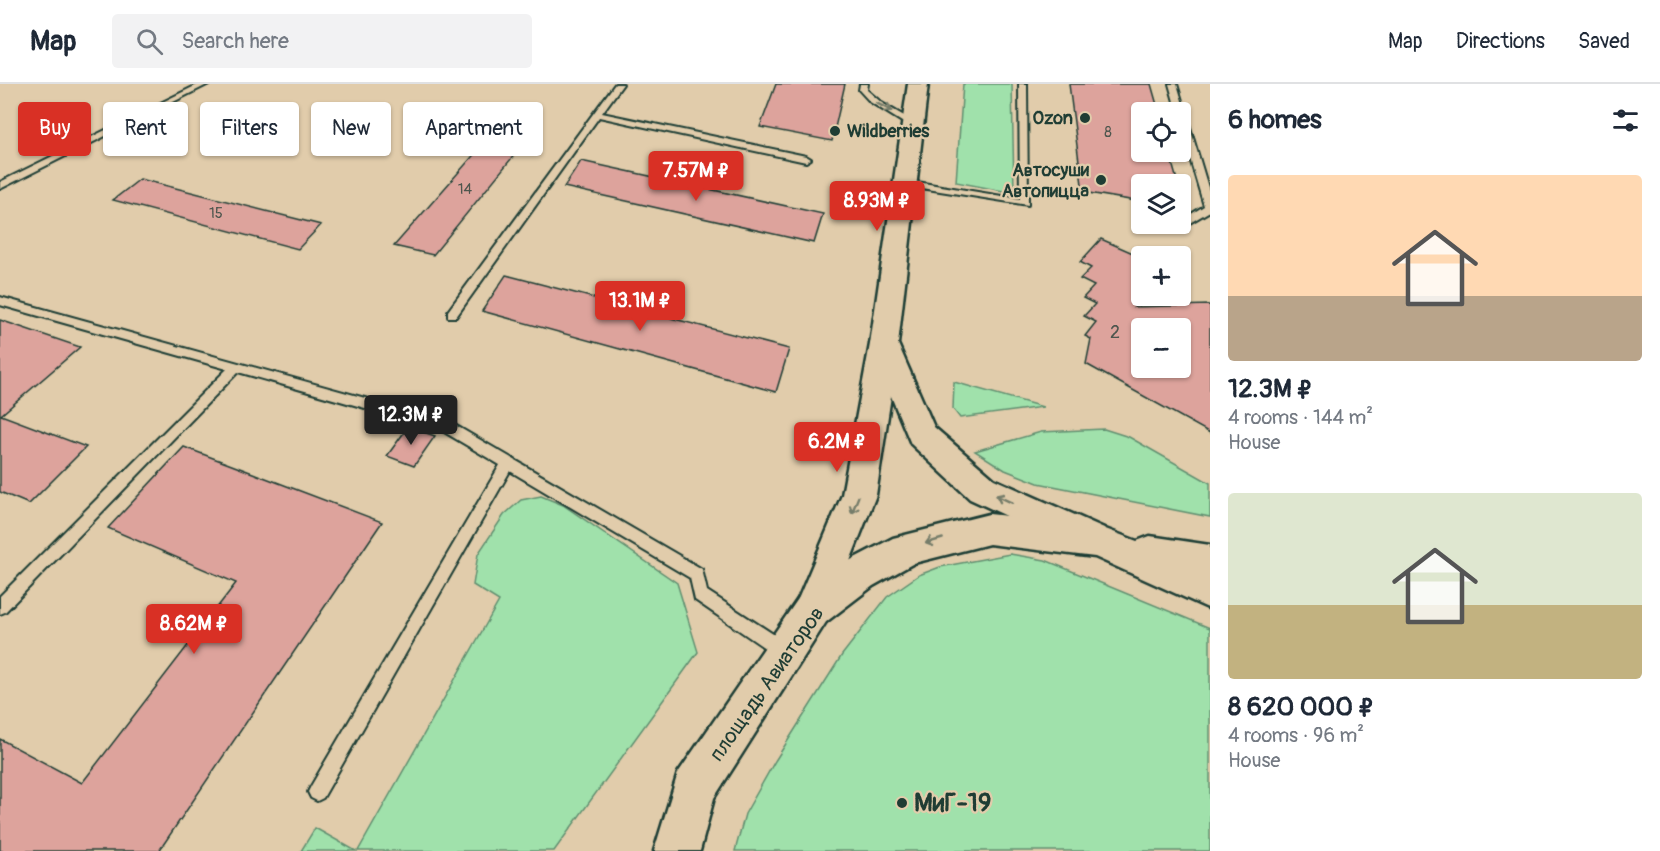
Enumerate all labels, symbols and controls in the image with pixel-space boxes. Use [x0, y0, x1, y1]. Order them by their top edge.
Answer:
search box [112, 14, 532, 68]
text: Map [30, 24, 76, 59]
icon: search [133, 25, 166, 58]
text: Search here [181, 27, 289, 55]
text: Map [1388, 28, 1423, 55]
text: Directions [1456, 28, 1545, 55]
text: Saved [1578, 28, 1630, 55]
one-way arrow [875, 101, 893, 113]
chip: Buy [18, 102, 91, 156]
chip: Rent [103, 102, 188, 156]
chip: Filters [200, 102, 299, 156]
chip: New [311, 102, 391, 156]
chip: Apartment [403, 102, 543, 156]
map controls [1131, 102, 1191, 378]
button: locate [1131, 102, 1191, 162]
text: 6 homes [1228, 104, 1322, 136]
icon: filters [1609, 104, 1642, 137]
place label: Ozon [1033, 107, 1073, 130]
marker: Ozon [1078, 111, 1092, 125]
place label: Wildberries [847, 120, 930, 143]
house number: 8 [1104, 123, 1112, 142]
marker: Wildberries [828, 124, 842, 138]
pin: 7.57M ₽ [641, 151, 751, 202]
text: 7.57M ₽ [662, 158, 730, 183]
place label: Автосуши Автопицца [1002, 159, 1090, 203]
marker: Автосуши Автопицца [1094, 173, 1108, 187]
button: layers [1131, 174, 1191, 234]
house number: 14 [458, 180, 473, 199]
pin: 8.93M ₽ [822, 181, 932, 232]
text: 8.93M ₽ [844, 188, 910, 213]
house number: 15 [209, 204, 223, 223]
icon: home [1381, 214, 1489, 322]
button: + [1131, 246, 1191, 306]
pin: 13.1M ₽ [585, 281, 695, 332]
text: 13.1M ₽ [609, 288, 671, 313]
button: − [1131, 318, 1191, 378]
house number: 2 [1110, 321, 1120, 344]
text: 12.3M ₽ [1228, 373, 1313, 405]
pin: 12.3M ₽ [356, 395, 466, 446]
text: 12.3M ₽ [378, 402, 444, 427]
text: 4 rooms · 144 m² [1228, 405, 1373, 430]
pin: 6.2M ₽ [788, 422, 886, 473]
text: 6.2M ₽ [808, 429, 866, 454]
text: House [1228, 430, 1280, 455]
one-way arrow [995, 493, 1013, 504]
one-way arrow [849, 495, 860, 514]
icon: home [1381, 532, 1489, 640]
one-way arrow [925, 536, 944, 547]
street label: площадь Авиаторов [703, 601, 831, 767]
pin: 8.62M ₽ [139, 604, 249, 655]
text: 8.62M ₽ [160, 611, 228, 636]
text: 8 620 000 ₽ [1228, 691, 1374, 723]
text: 4 rooms · 96 m² [1228, 723, 1364, 748]
text: House [1228, 748, 1280, 773]
place label: МиГ-19 [914, 787, 991, 819]
marker: МиГ-19 [895, 796, 909, 810]

